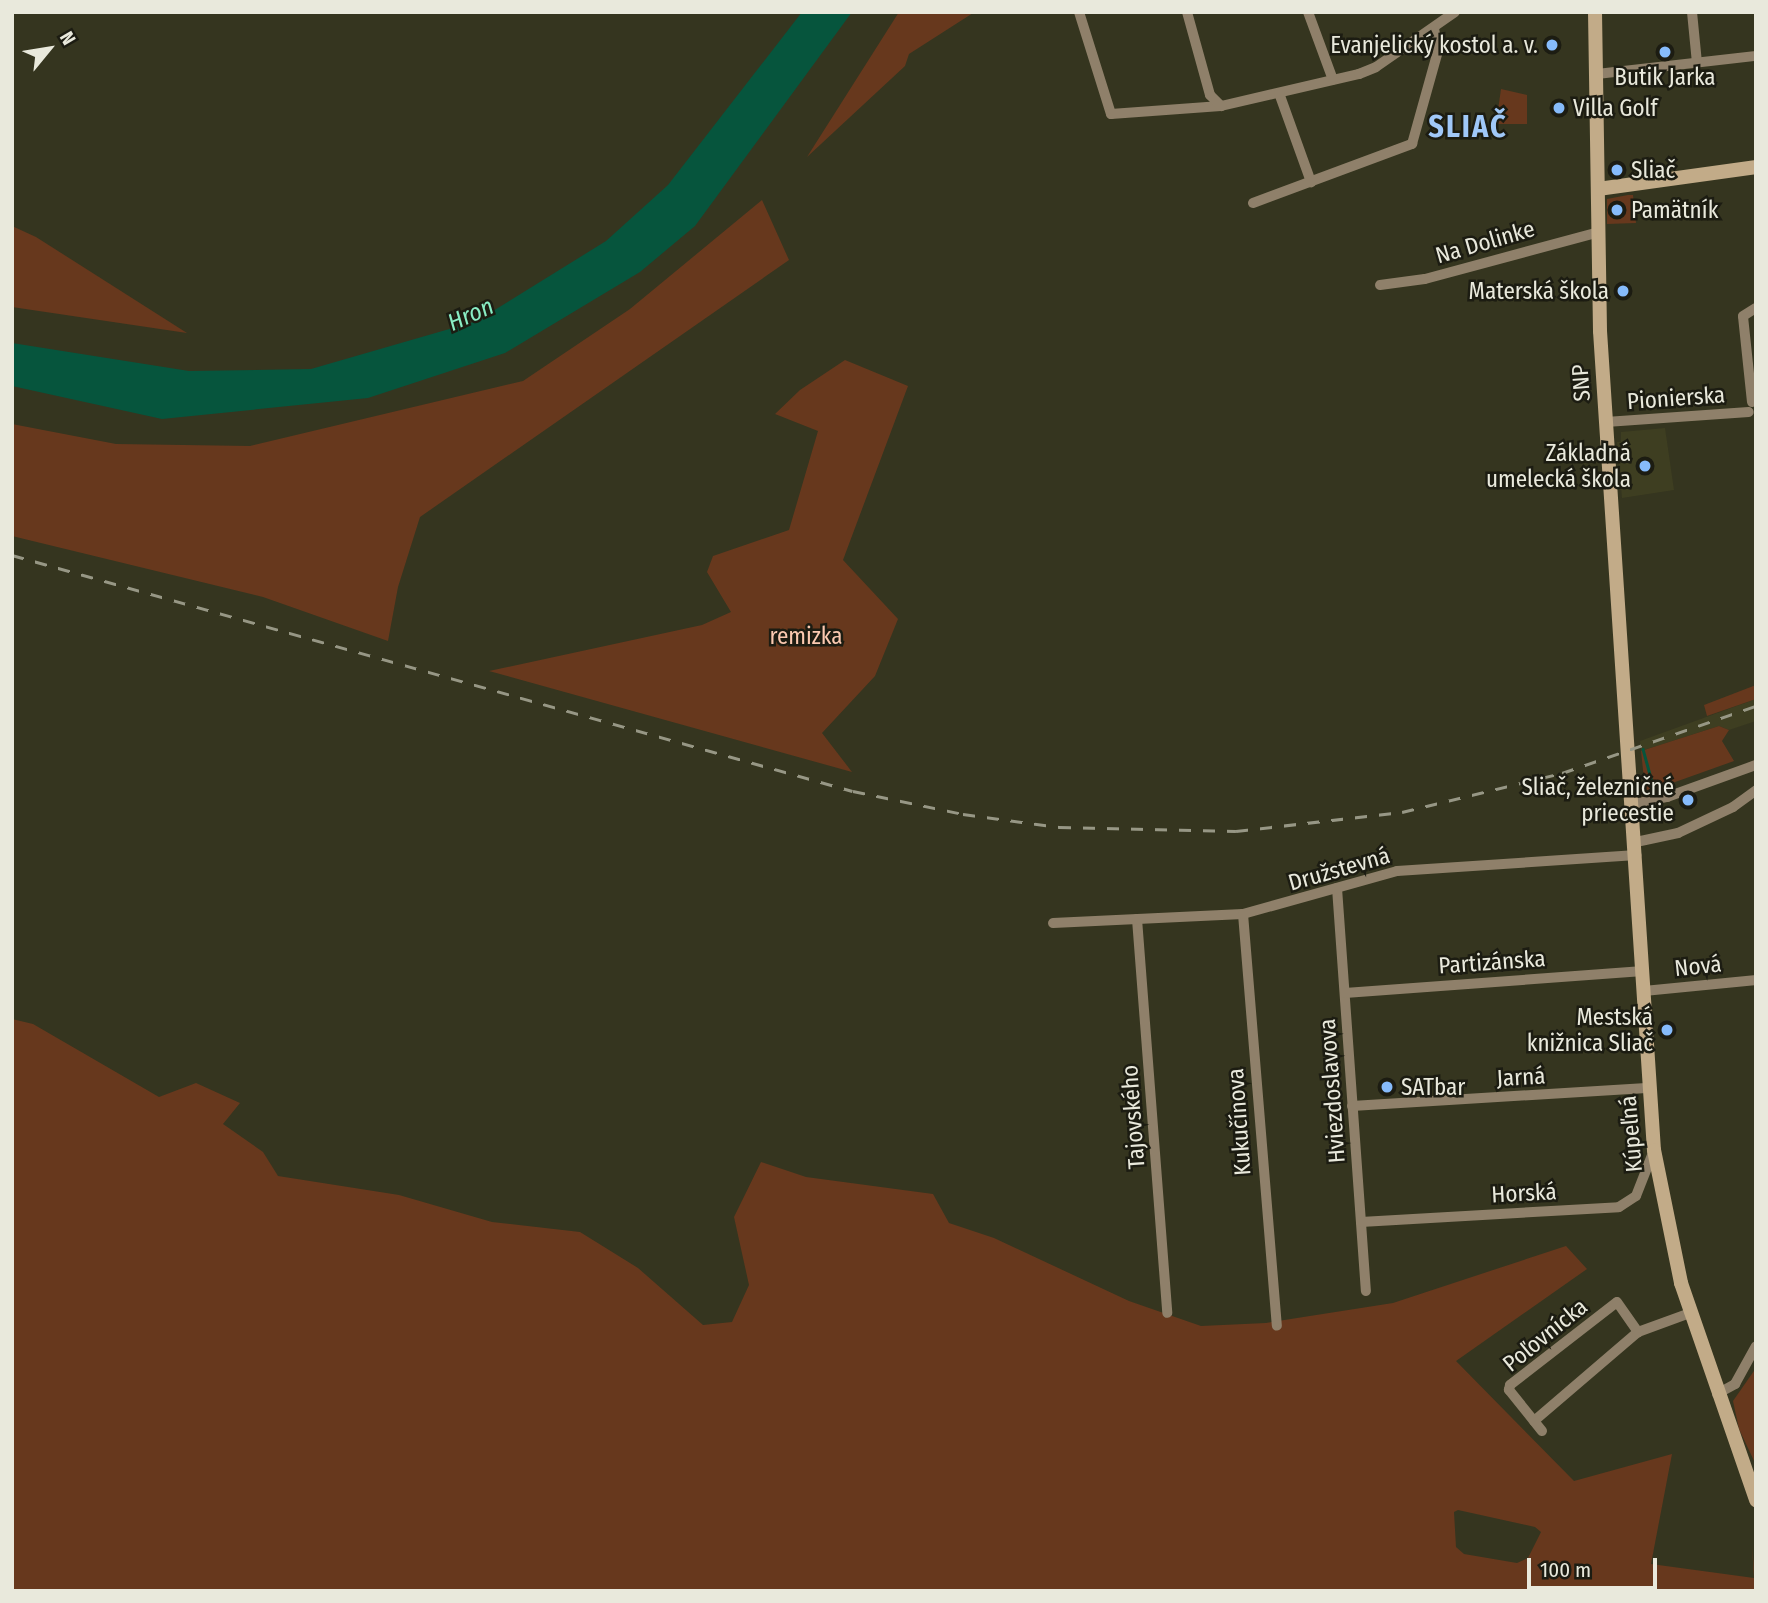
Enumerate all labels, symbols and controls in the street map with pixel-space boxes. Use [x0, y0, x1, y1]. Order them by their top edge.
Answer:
north arrow [14, 14, 84, 84]
text: N [55, 28, 80, 49]
place label: Evanjelický kostol a. v. [1330, 31, 1538, 59]
marker: Evanjelický kostol a. v. [1544, 37, 1560, 53]
marker: Butik Jarka [1657, 44, 1673, 60]
place label: Butik Jarka [1614, 63, 1716, 91]
place label: Villa Golf [1573, 94, 1658, 122]
marker: Villa Golf [1551, 100, 1567, 116]
district label: SLIAČ [1429, 109, 1507, 145]
place label: Sliač [1631, 156, 1675, 184]
marker: Sliač [1609, 162, 1625, 178]
place label: Pamätník [1631, 196, 1718, 224]
marker: Pamätník [1609, 202, 1625, 218]
street label: Na Dolinke [1432, 215, 1538, 269]
place label: Materská škola [1469, 277, 1609, 305]
marker: Materská škola [1615, 283, 1631, 299]
water label: Hron [444, 292, 498, 338]
street label: SNP [1566, 363, 1596, 403]
street label: Pionierska [1626, 381, 1726, 415]
place label: Základná umelecká škola [1486, 439, 1631, 493]
marker: Základná umelecká škola [1637, 458, 1653, 474]
park label: remizka [770, 622, 842, 650]
place label: Sliač, železničné priecestie [1521, 773, 1674, 827]
marker: Sliač, železničné priecestie [1680, 792, 1696, 808]
street label: Družstevná [1285, 841, 1393, 897]
street label: Partizánska [1438, 944, 1546, 980]
street label: Nová [1673, 950, 1723, 982]
place label: Mestská knižnica Sliač [1527, 1003, 1653, 1057]
street label: Hviezdoslavova [1313, 1018, 1351, 1164]
marker: Mestská knižnica Sliač [1659, 1022, 1675, 1038]
street label: Jarná [1496, 1062, 1546, 1092]
street label: Tajovského [1116, 1064, 1150, 1170]
street label: Kukučínova [1221, 1067, 1257, 1177]
place label: SATbar [1401, 1073, 1465, 1101]
marker: SATbar [1379, 1079, 1395, 1095]
street label: Kúpeľná [1614, 1095, 1648, 1173]
street label: Horská [1491, 1178, 1557, 1208]
street label: Poľovnícka [1497, 1293, 1593, 1377]
scale bar [1530, 1544, 1660, 1588]
text: 100 m [1540, 1557, 1591, 1583]

